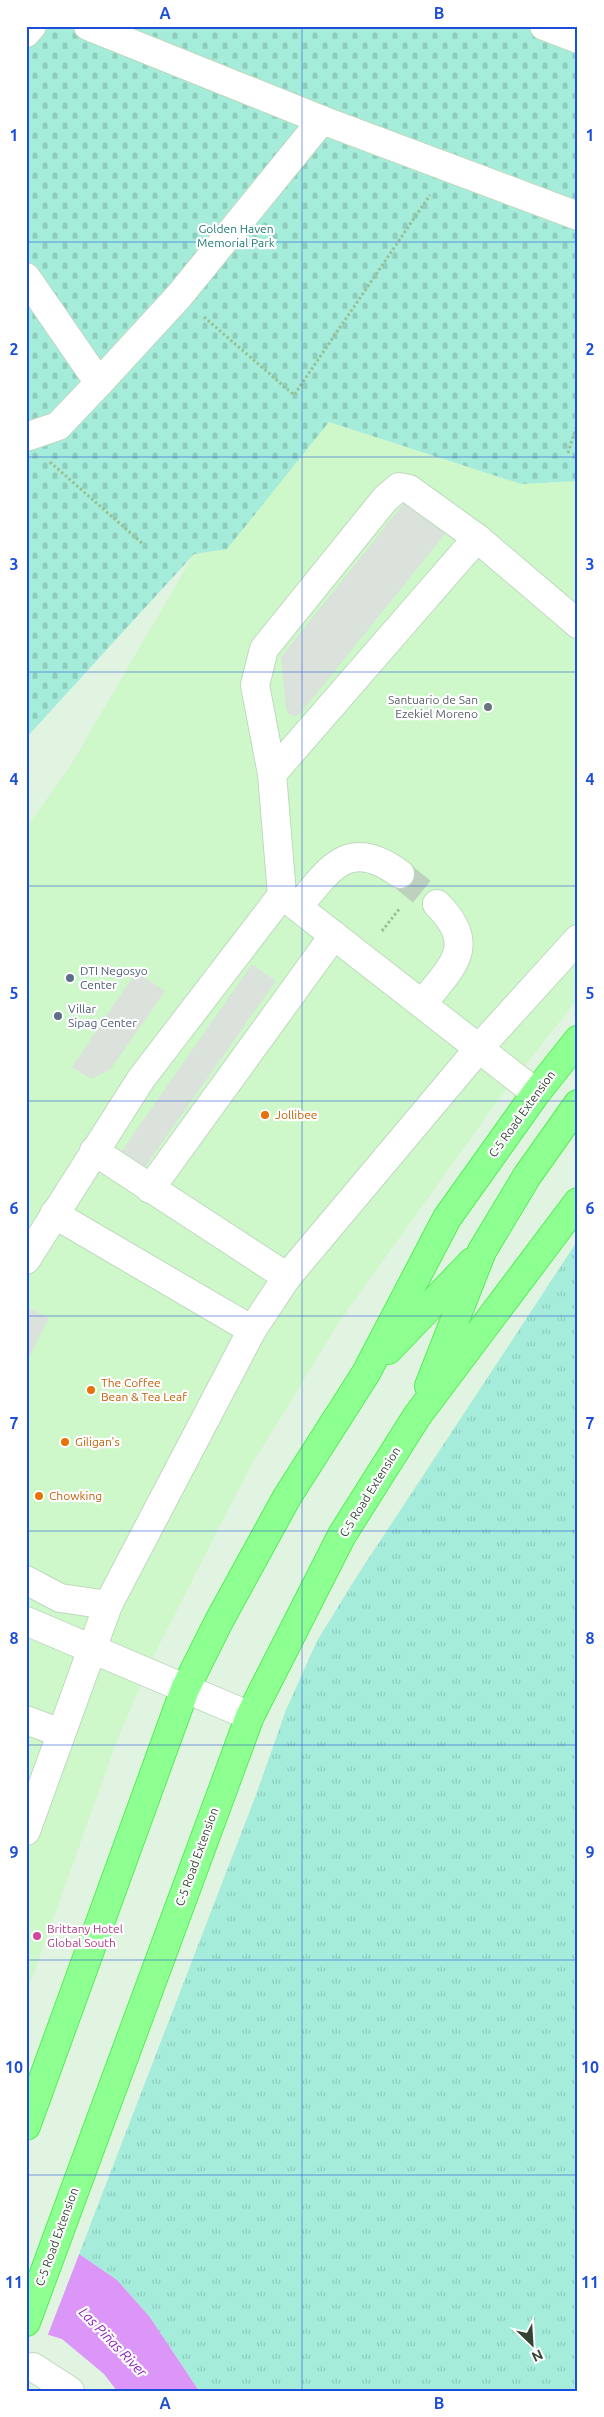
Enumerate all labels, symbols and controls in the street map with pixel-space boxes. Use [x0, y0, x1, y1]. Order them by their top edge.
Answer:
text: A [159, 4, 171, 22]
text: B [434, 4, 444, 22]
text: 1 [9, 126, 19, 144]
text: 1 [585, 126, 595, 144]
park label: Golden Haven Memorial Park [197, 222, 275, 249]
text: 2 [9, 340, 19, 358]
text: 2 [585, 340, 595, 358]
text: 3 [9, 555, 19, 573]
text: 3 [585, 555, 595, 573]
place label: Santuario de San Ezekiel Moreno [388, 693, 478, 720]
marker: Santuario de San Ezekiel Moreno [482, 701, 494, 713]
text: 4 [9, 770, 19, 788]
text: 4 [585, 770, 595, 788]
place label: DTI Negosyo Center [80, 964, 148, 991]
marker: DTI Negosyo Center [64, 972, 76, 984]
text: 5 [9, 984, 19, 1002]
text: 5 [585, 984, 595, 1002]
place label: Villar Sipag Center [68, 1002, 137, 1029]
marker: Villar Sipag Center [52, 1010, 64, 1022]
street label: C-5 Road Extension [486, 1068, 557, 1159]
place label: Jollibee [275, 1108, 317, 1121]
marker: Jollibee [259, 1109, 271, 1121]
text: 6 [9, 1199, 19, 1217]
text: 6 [585, 1199, 595, 1217]
place label: The Coffee Bean & Tea Leaf [101, 1376, 187, 1403]
marker: The Coffee Bean & Tea Leaf [85, 1384, 97, 1396]
text: 7 [9, 1414, 19, 1432]
text: 7 [585, 1414, 595, 1432]
place label: Giligan's [75, 1435, 120, 1448]
marker: Giligan's [59, 1436, 71, 1448]
street label: C-5 Road Extension [337, 1444, 403, 1539]
place label: Chowking [49, 1489, 102, 1502]
marker: Chowking [33, 1490, 45, 1502]
text: 8 [9, 1629, 19, 1647]
text: 8 [585, 1629, 595, 1647]
street label: C-5 Road Extension [173, 1806, 220, 1908]
text: 9 [9, 1843, 19, 1861]
text: 9 [585, 1843, 595, 1861]
place label: Brittany Hotel Global South [47, 1922, 123, 1949]
marker: Brittany Hotel Global South [31, 1930, 43, 1942]
text: 10 [5, 2058, 23, 2076]
text: 10 [581, 2058, 599, 2076]
street label: C-5 Road Extension [33, 2186, 80, 2288]
text: 11 [5, 2273, 23, 2291]
text: 11 [581, 2273, 599, 2291]
water label: Las Piñas River [76, 2304, 151, 2380]
north arrow [506, 2320, 556, 2370]
text: N [529, 2346, 546, 2365]
text: A [159, 2394, 171, 2412]
text: B [434, 2394, 444, 2412]

